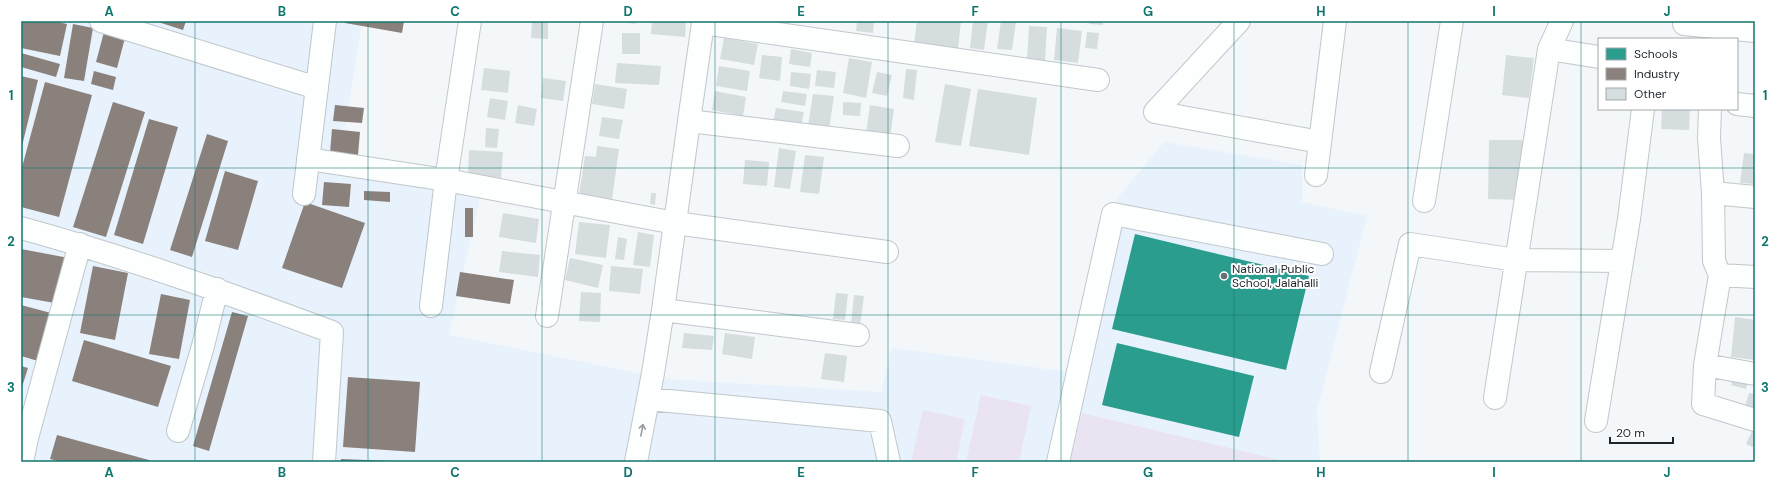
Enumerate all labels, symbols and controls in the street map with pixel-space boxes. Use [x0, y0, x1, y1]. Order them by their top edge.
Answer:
text: A [104, 3, 114, 20]
text: B [278, 3, 286, 20]
text: C [450, 3, 460, 20]
text: D [623, 3, 633, 20]
text: E [797, 3, 805, 20]
text: F [971, 3, 979, 20]
text: G [1143, 3, 1153, 20]
text: H [1316, 3, 1326, 20]
text: I [1492, 3, 1496, 20]
text: J [1663, 3, 1671, 20]
legend [1598, 38, 1738, 110]
text: Schools [1634, 46, 1678, 62]
text: Industry [1634, 66, 1680, 82]
text: Other [1634, 86, 1667, 102]
text: 1 [9, 87, 13, 104]
text: 1 [1763, 87, 1767, 104]
text: 2 [7, 233, 15, 250]
text: 2 [1761, 233, 1769, 250]
place label: National Public School, Jalahalli [1232, 261, 1319, 291]
marker: National Public School, Jalahalli [1219, 271, 1229, 281]
text: 3 [7, 379, 15, 396]
text: 3 [1761, 379, 1769, 396]
scale bar [1610, 419, 1673, 445]
one-way arrow [639, 424, 647, 437]
text: 20 m [1616, 425, 1645, 441]
text: A [104, 464, 114, 481]
text: B [278, 464, 286, 481]
text: C [450, 464, 460, 481]
text: D [623, 464, 633, 481]
text: E [797, 464, 805, 481]
text: F [971, 464, 979, 481]
text: G [1143, 464, 1153, 481]
text: H [1316, 464, 1326, 481]
text: I [1492, 464, 1496, 481]
text: J [1663, 464, 1671, 481]

